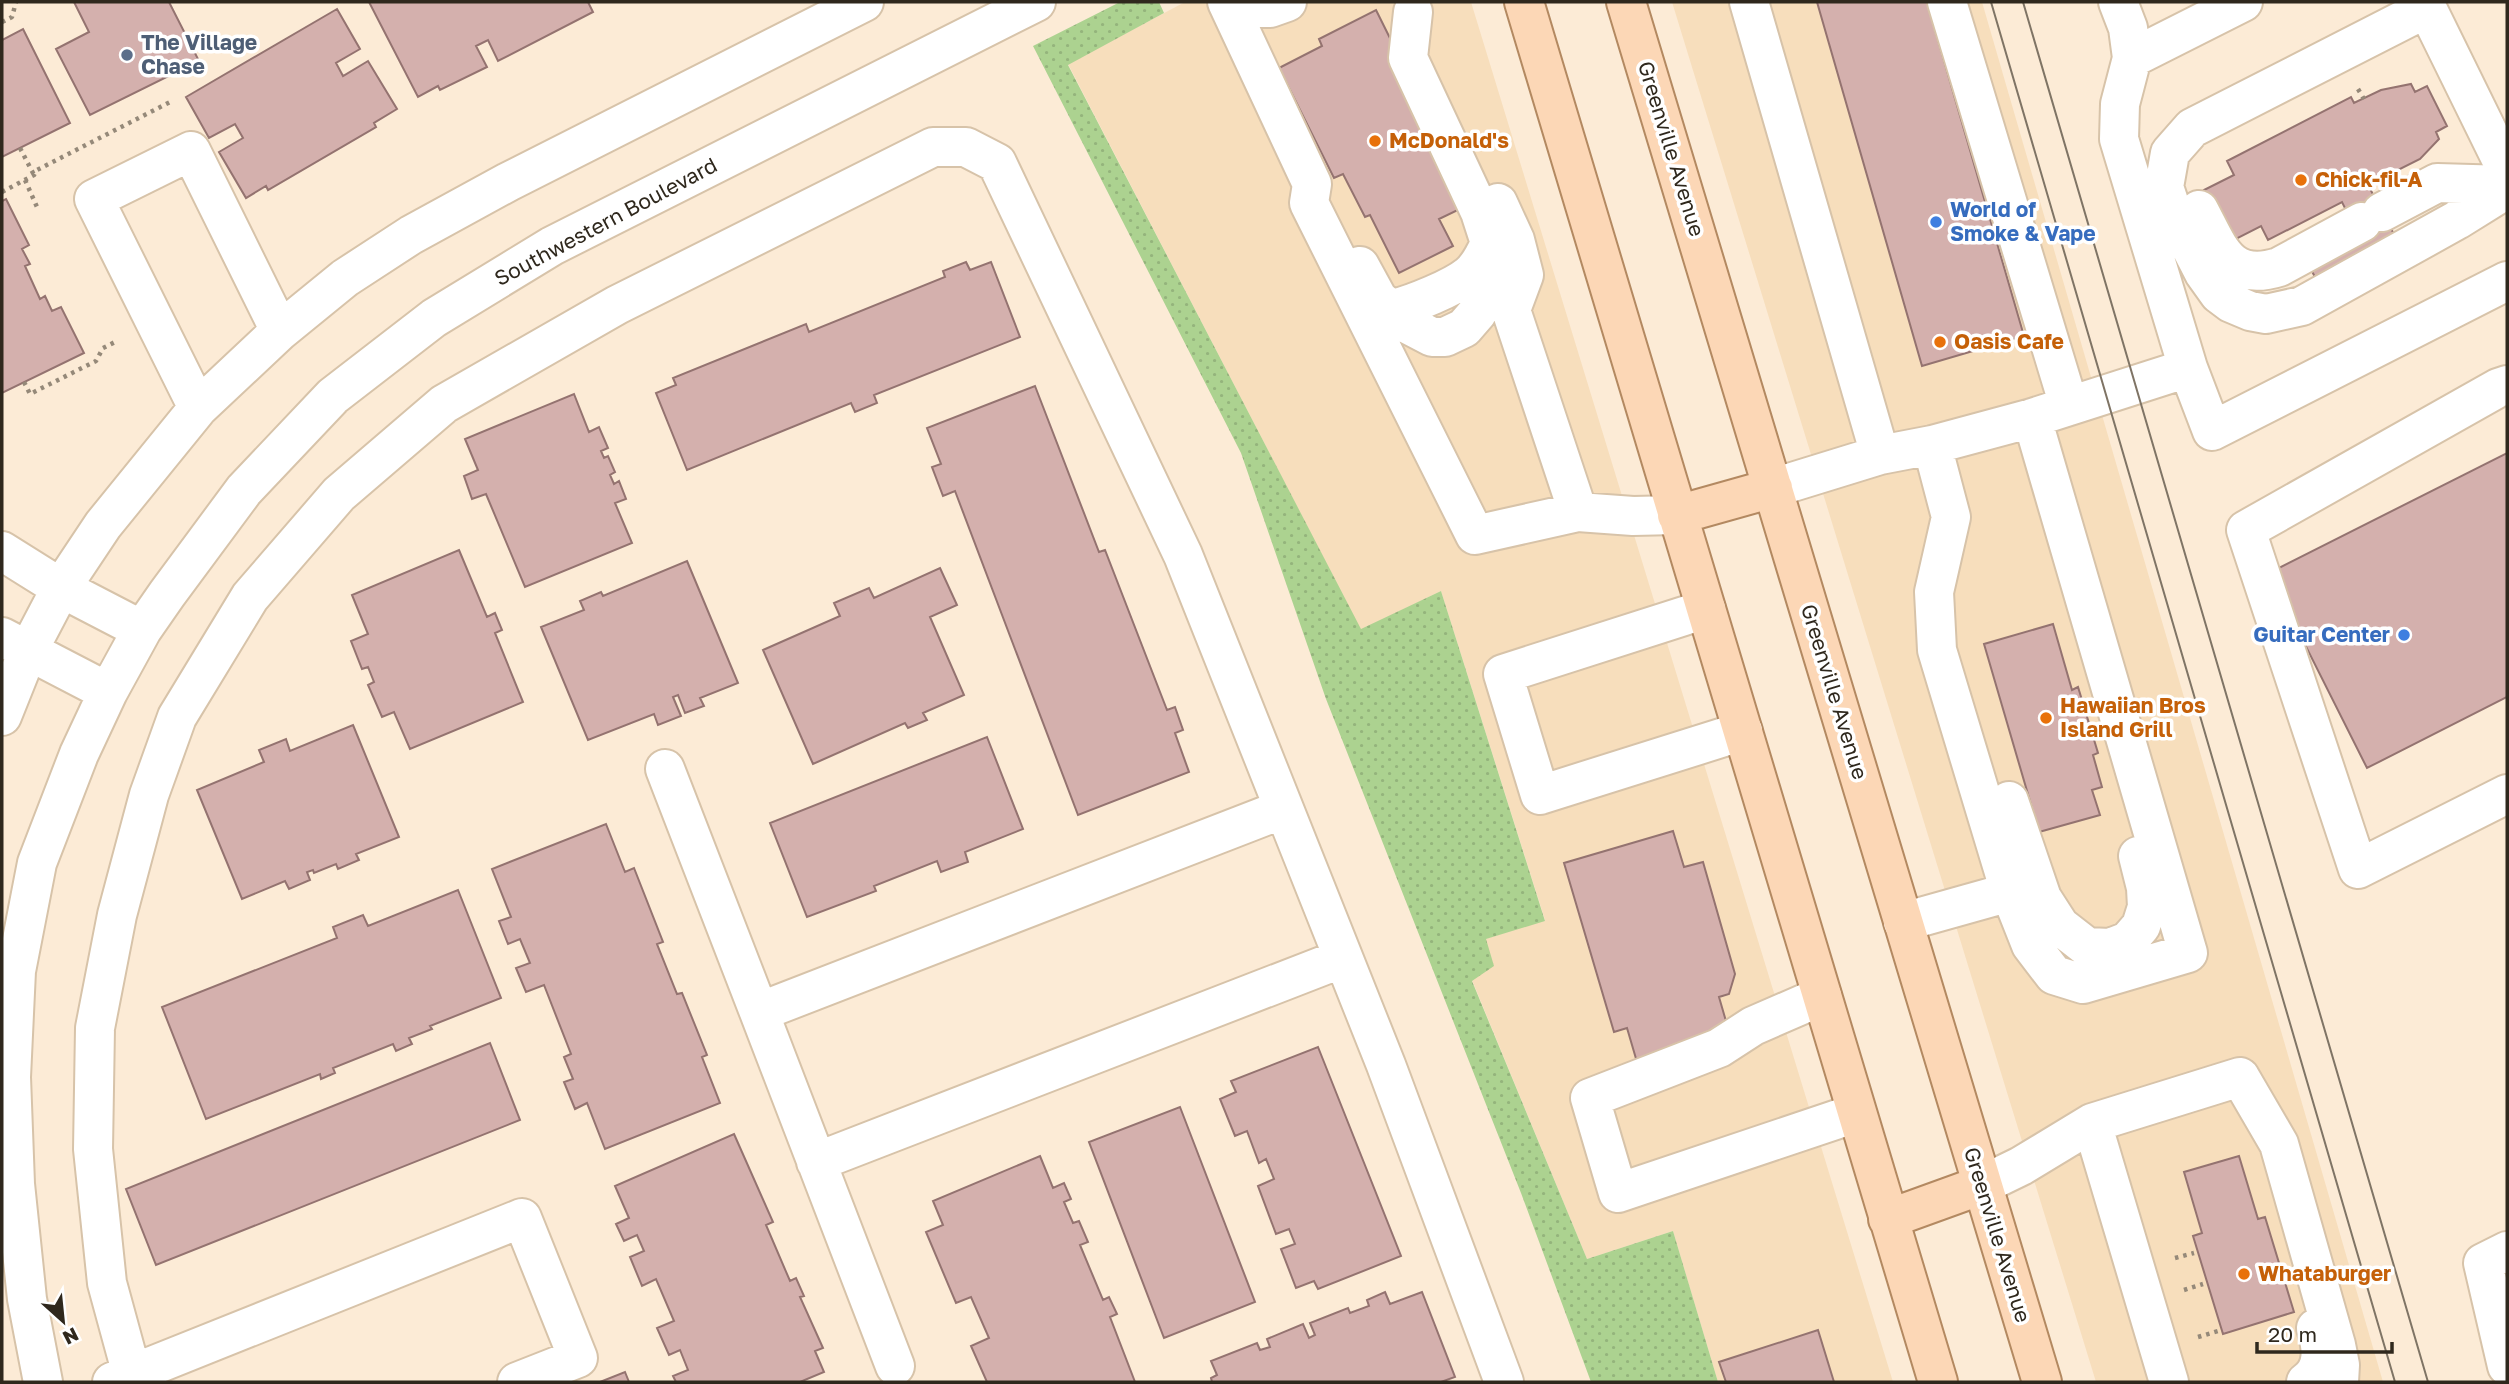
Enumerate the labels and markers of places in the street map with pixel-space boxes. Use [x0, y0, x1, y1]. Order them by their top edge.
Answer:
place label: The Village Chase [141, 29, 257, 79]
marker: The Village Chase [119, 47, 135, 63]
place label: McDonald's [1389, 127, 1509, 153]
marker: McDonald's [1367, 133, 1383, 149]
place label: Chick-fil-A [2315, 166, 2423, 192]
marker: Chick-fil-A [2293, 172, 2309, 188]
place label: World of Smoke & Vape [1950, 196, 2096, 246]
marker: World of Smoke & Vape [1928, 214, 1944, 230]
place label: Oasis Cafe [1954, 328, 2064, 354]
marker: Oasis Cafe [1932, 334, 1948, 350]
place label: Guitar Center [2253, 621, 2390, 647]
marker: Guitar Center [2396, 627, 2412, 643]
place label: Hawaiian Bros Island Grill [2060, 692, 2206, 742]
marker: Hawaiian Bros Island Grill [2038, 710, 2054, 726]
place label: Whataburger [2258, 1260, 2391, 1286]
marker: Whataburger [2236, 1266, 2252, 1282]

